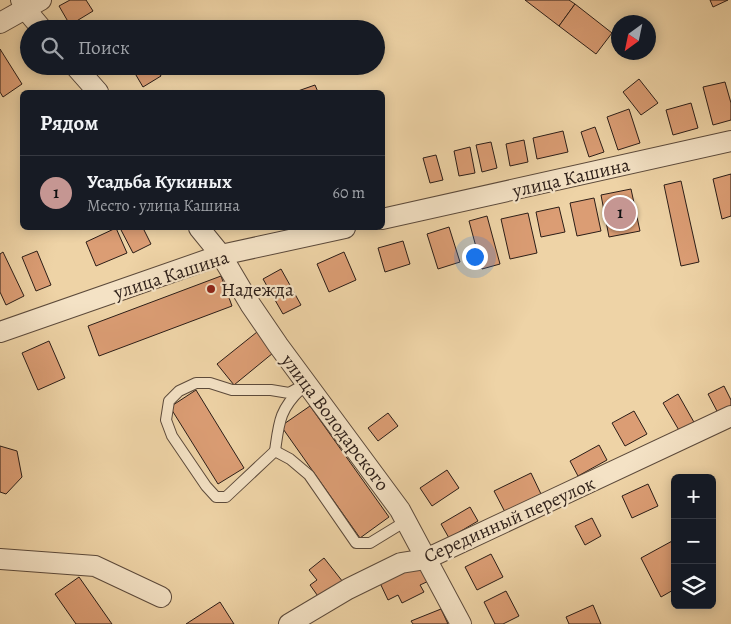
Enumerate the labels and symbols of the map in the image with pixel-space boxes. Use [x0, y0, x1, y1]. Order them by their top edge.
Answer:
north arrow [611, 15, 656, 60]
street label: улица Кашина [509, 152, 633, 204]
pin: 1 [604, 194, 636, 232]
street label: улица Кашина [110, 244, 232, 306]
your location [462, 244, 488, 270]
place label: Надежда [221, 277, 294, 303]
marker: Надежда [205, 283, 217, 295]
street label: улица Володарского [275, 348, 395, 496]
street label: Серединный переулок [420, 470, 599, 569]

